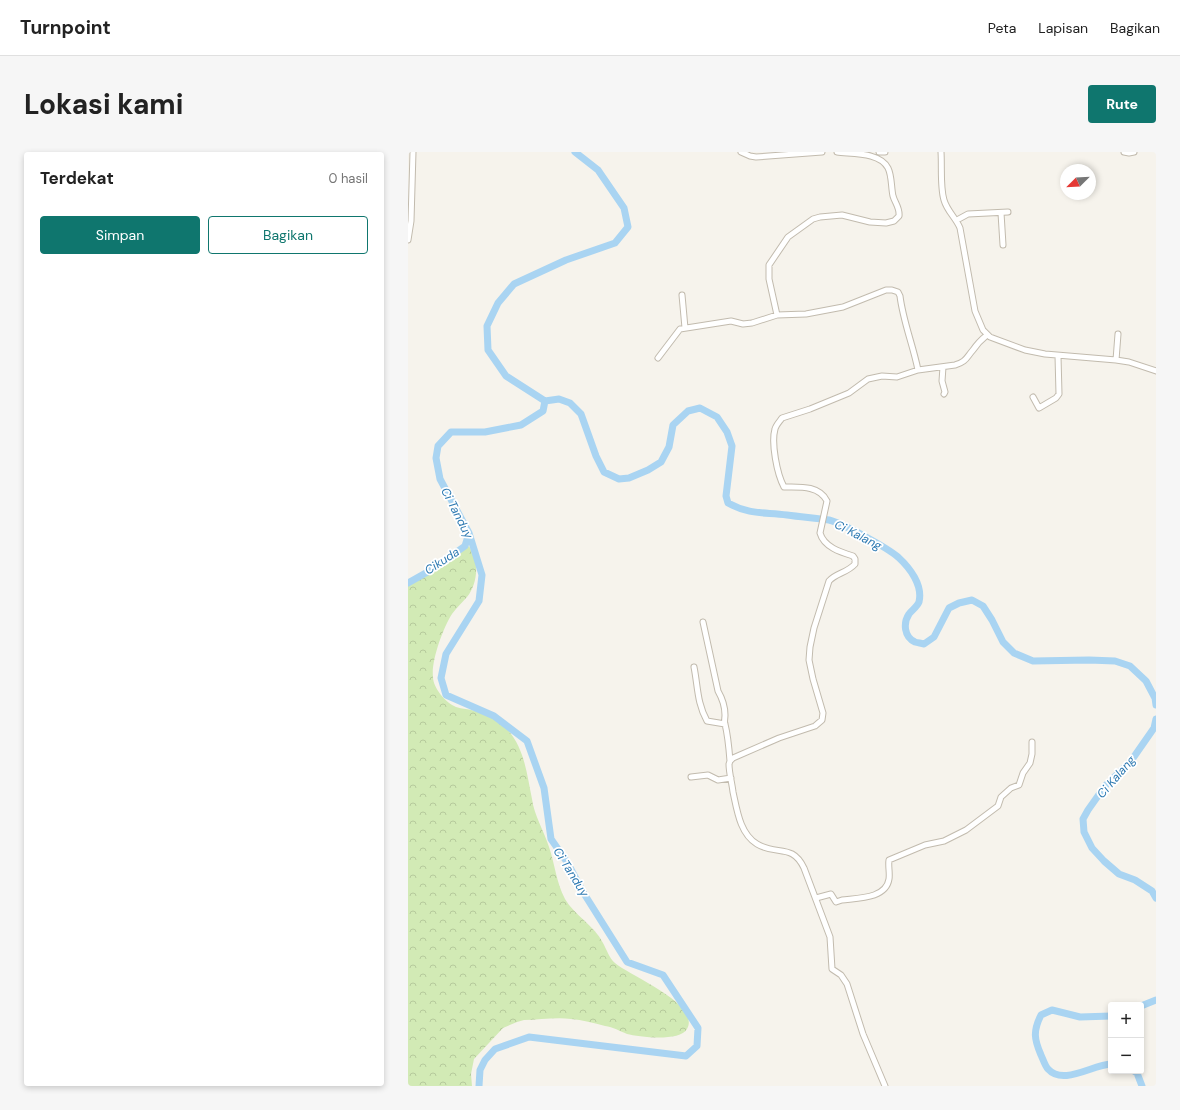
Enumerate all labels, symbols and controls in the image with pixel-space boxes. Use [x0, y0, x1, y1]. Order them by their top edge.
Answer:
text: Turnpoint [20, 15, 111, 40]
text: Peta [988, 19, 1016, 37]
text: Lapisan [1038, 19, 1088, 37]
text: Bagikan [1110, 19, 1160, 37]
button: Rute [1088, 85, 1156, 123]
text: Lokasi kami [24, 86, 183, 123]
north arrow [1060, 164, 1096, 200]
text: Terdekat [40, 167, 114, 189]
text: 0 hasil [329, 170, 368, 187]
button: Simpan [40, 216, 200, 254]
button: Bagikan [208, 216, 368, 254]
water label: Ci Tanduy [437, 485, 477, 542]
water label: Ci Kalang [832, 516, 885, 554]
water label: Cikuda [421, 544, 463, 578]
water label: Ci Kalang [1093, 752, 1139, 802]
water label: Ci Tanduy [550, 844, 593, 900]
map controls [1108, 1002, 1144, 1074]
button: + [1108, 1002, 1144, 1038]
button: − [1108, 1038, 1144, 1074]

